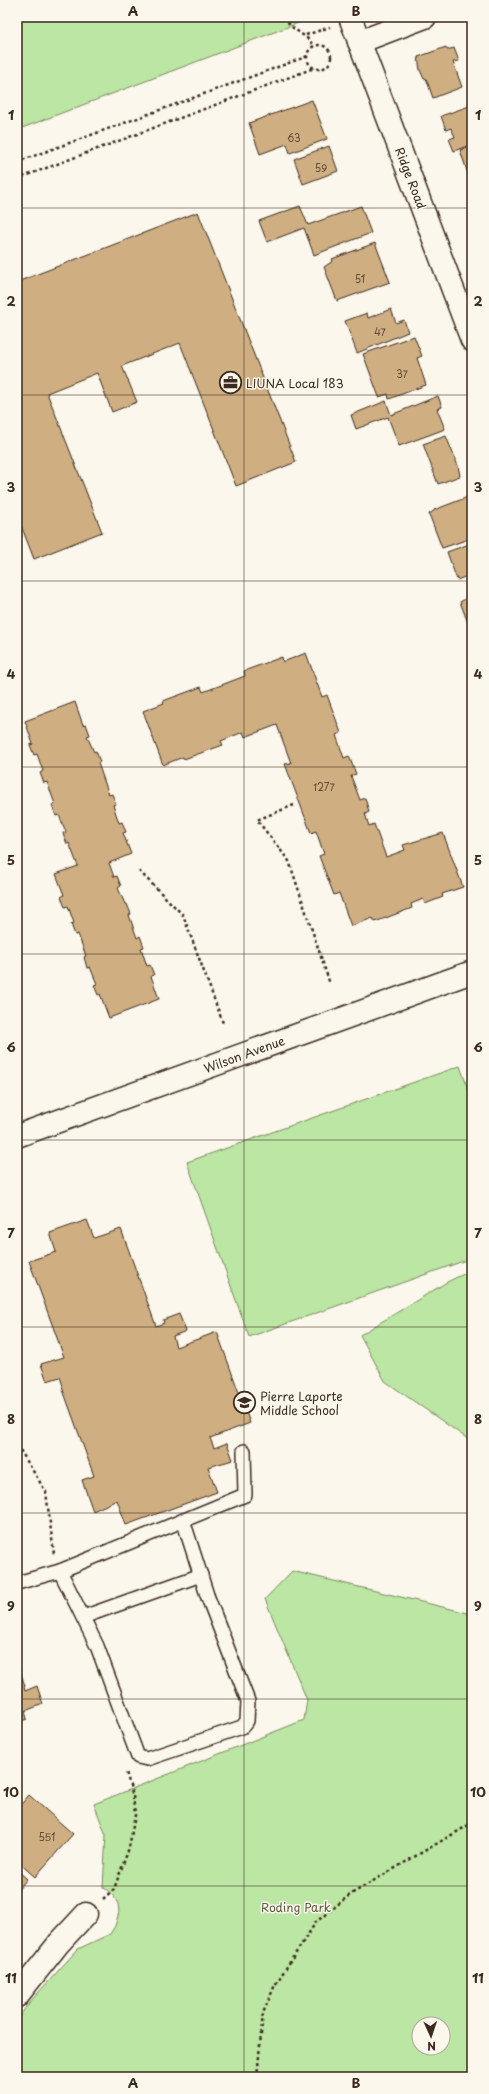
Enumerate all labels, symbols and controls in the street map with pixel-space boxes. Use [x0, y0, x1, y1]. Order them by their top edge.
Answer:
text: A [128, 1, 138, 20]
text: B [352, 1, 361, 20]
text: 1 [8, 105, 14, 124]
text: 1 [475, 105, 481, 124]
house number: 63 [287, 130, 301, 145]
street label: Ridge Road [391, 145, 431, 212]
house number: 59 [315, 160, 327, 175]
house number: 51 [355, 271, 365, 286]
text: 2 [6, 291, 16, 310]
text: 2 [473, 291, 483, 310]
house number: 47 [374, 324, 387, 339]
house number: 37 [396, 366, 409, 381]
office icon: LIUNA Local 183 [217, 370, 243, 396]
place label: LIUNA Local 183 [246, 374, 344, 392]
text: 3 [7, 477, 16, 496]
text: 3 [474, 477, 483, 496]
text: 4 [7, 664, 16, 683]
text: 4 [474, 664, 483, 683]
house number: 1277 [313, 779, 336, 794]
text: 5 [7, 850, 15, 869]
text: 5 [474, 850, 482, 869]
street label: Wilson Avenue [201, 1031, 287, 1077]
text: 6 [6, 1037, 16, 1056]
text: 6 [473, 1037, 483, 1056]
text: 7 [7, 1223, 15, 1242]
text: 7 [474, 1223, 482, 1242]
place label: Pierre Laporte Middle School [260, 1387, 343, 1419]
school or university icon: Pierre Laporte Middle School [231, 1390, 257, 1416]
text: 8 [7, 1409, 15, 1428]
text: 8 [474, 1409, 482, 1428]
text: 9 [7, 1596, 15, 1615]
text: 9 [474, 1596, 482, 1615]
text: 10 [3, 1782, 19, 1801]
text: 10 [470, 1782, 486, 1801]
house number: 551 [38, 1829, 56, 1844]
park label: Roding Park [261, 1898, 331, 1916]
text: 11 [5, 1968, 17, 1987]
text: 11 [472, 1968, 484, 1987]
north arrow [411, 2016, 451, 2056]
text: N [426, 2038, 436, 2055]
text: A [128, 2073, 138, 2092]
text: B [352, 2073, 361, 2092]

